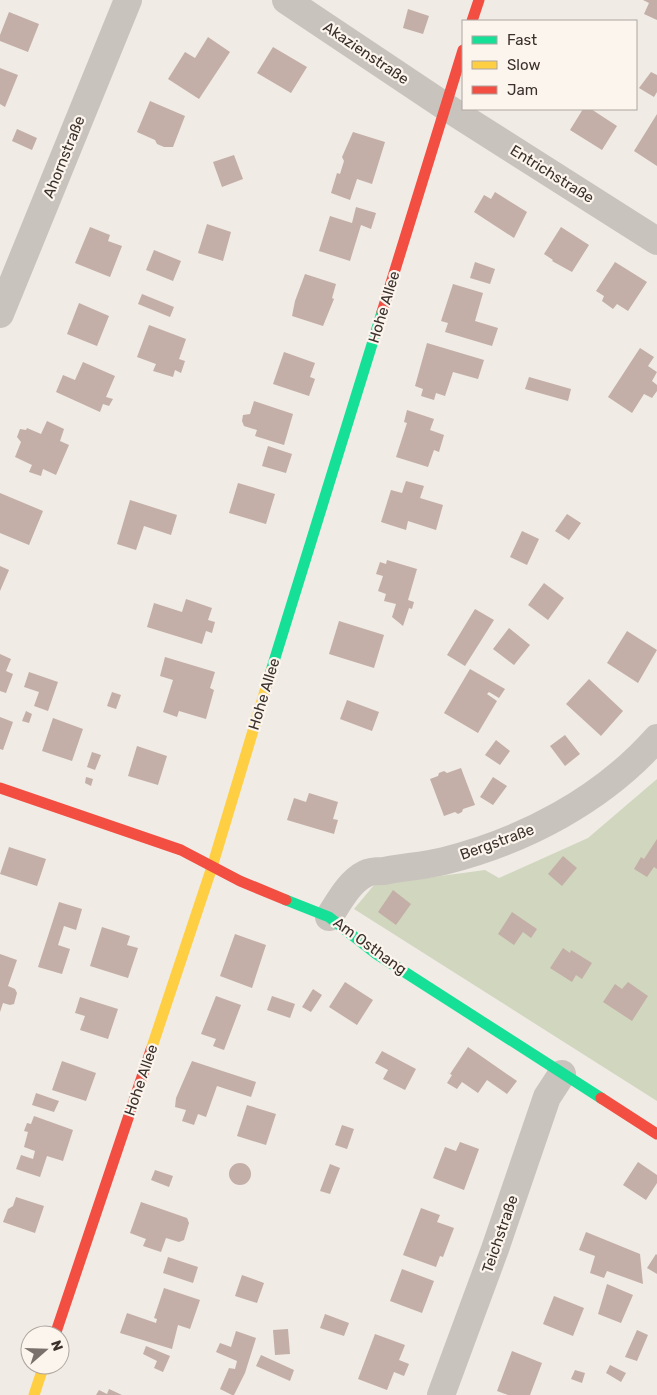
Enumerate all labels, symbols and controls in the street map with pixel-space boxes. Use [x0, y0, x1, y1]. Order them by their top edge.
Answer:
street label: Akazienstraße [320, 18, 412, 88]
legend [462, 20, 637, 110]
text: Fast [507, 31, 537, 49]
text: Slow [507, 56, 540, 74]
text: Jam [507, 81, 538, 99]
street label: Ahornstraße [39, 113, 89, 201]
street label: Entrichstraße [507, 141, 597, 207]
street label: Hohe Allee [365, 269, 403, 345]
street label: Hohe Allee [245, 656, 283, 732]
street label: Bergstraße [458, 820, 536, 864]
street label: Am Osthang [330, 913, 410, 979]
street label: Hohe Allee [120, 1042, 162, 1118]
street label: Teichstraße [478, 1193, 522, 1275]
north arrow [20, 1325, 70, 1375]
text: N [47, 1338, 66, 1353]

